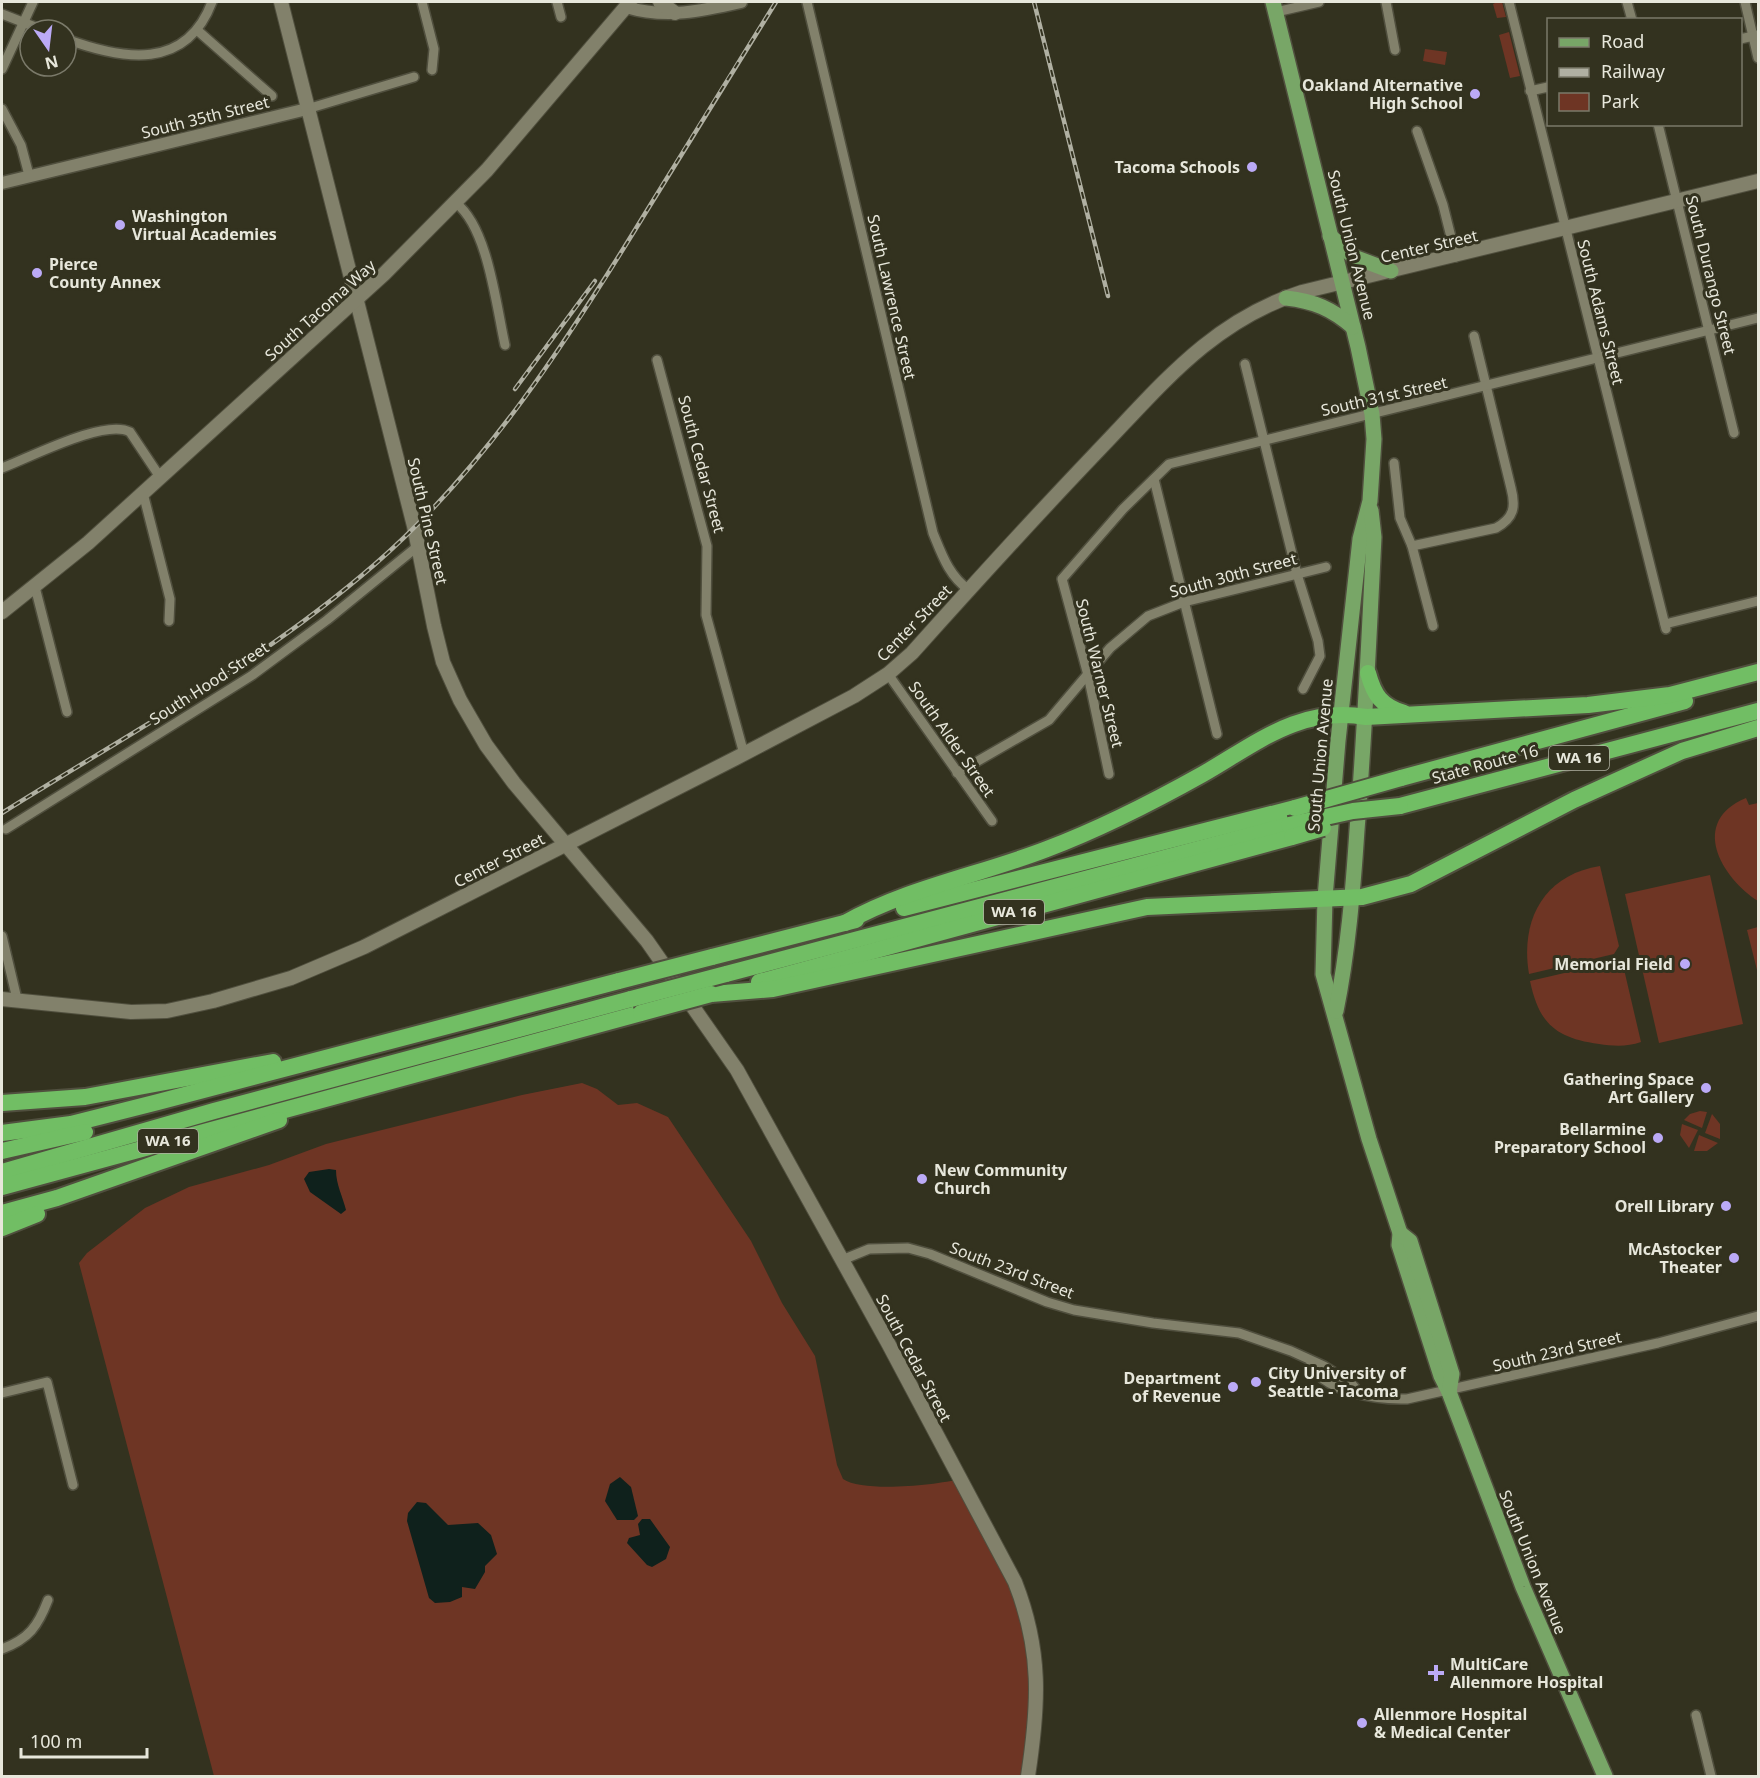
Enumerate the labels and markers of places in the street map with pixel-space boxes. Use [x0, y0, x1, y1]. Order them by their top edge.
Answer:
place label: Oakland Alternative High School [1302, 74, 1463, 114]
marker: Oakland Alternative High School [1468, 87, 1482, 101]
place label: Tacoma Schools [1115, 156, 1240, 178]
marker: Tacoma Schools [1245, 160, 1259, 174]
place label: Washington Virtual Academies [132, 205, 277, 245]
marker: Washington Virtual Academies [113, 218, 127, 232]
place label: Pierce County Annex [49, 253, 161, 293]
marker: Pierce County Annex [30, 266, 44, 280]
place label: Memorial Field [1554, 953, 1673, 975]
marker: Memorial Field [1678, 957, 1692, 971]
place label: Gathering Space Art Gallery [1563, 1068, 1695, 1108]
marker: Gathering Space Art Gallery [1699, 1081, 1713, 1095]
place label: Bellarmine Preparatory School [1494, 1118, 1646, 1158]
marker: Bellarmine Preparatory School [1651, 1131, 1665, 1145]
place label: New Community Church [934, 1159, 1068, 1199]
marker: New Community Church [915, 1172, 929, 1186]
place label: Orell Library [1615, 1195, 1715, 1217]
marker: Orell Library [1719, 1199, 1733, 1213]
place label: McAstocker Theater [1628, 1238, 1722, 1278]
marker: McAstocker Theater [1727, 1251, 1741, 1265]
place label: City University of Seattle - Tacoma [1268, 1362, 1406, 1402]
place label: Department of Revenue [1123, 1367, 1221, 1407]
marker: City University of Seattle - Tacoma [1249, 1375, 1263, 1389]
marker: Department of Revenue [1226, 1380, 1240, 1394]
place label: MultiCare Allenmore Hospital [1450, 1653, 1603, 1693]
marker: MultiCare Allenmore Hospital [1427, 1664, 1445, 1682]
place label: Allenmore Hospital & Medical Center [1374, 1703, 1527, 1743]
marker: Allenmore Hospital & Medical Center [1355, 1716, 1369, 1730]

